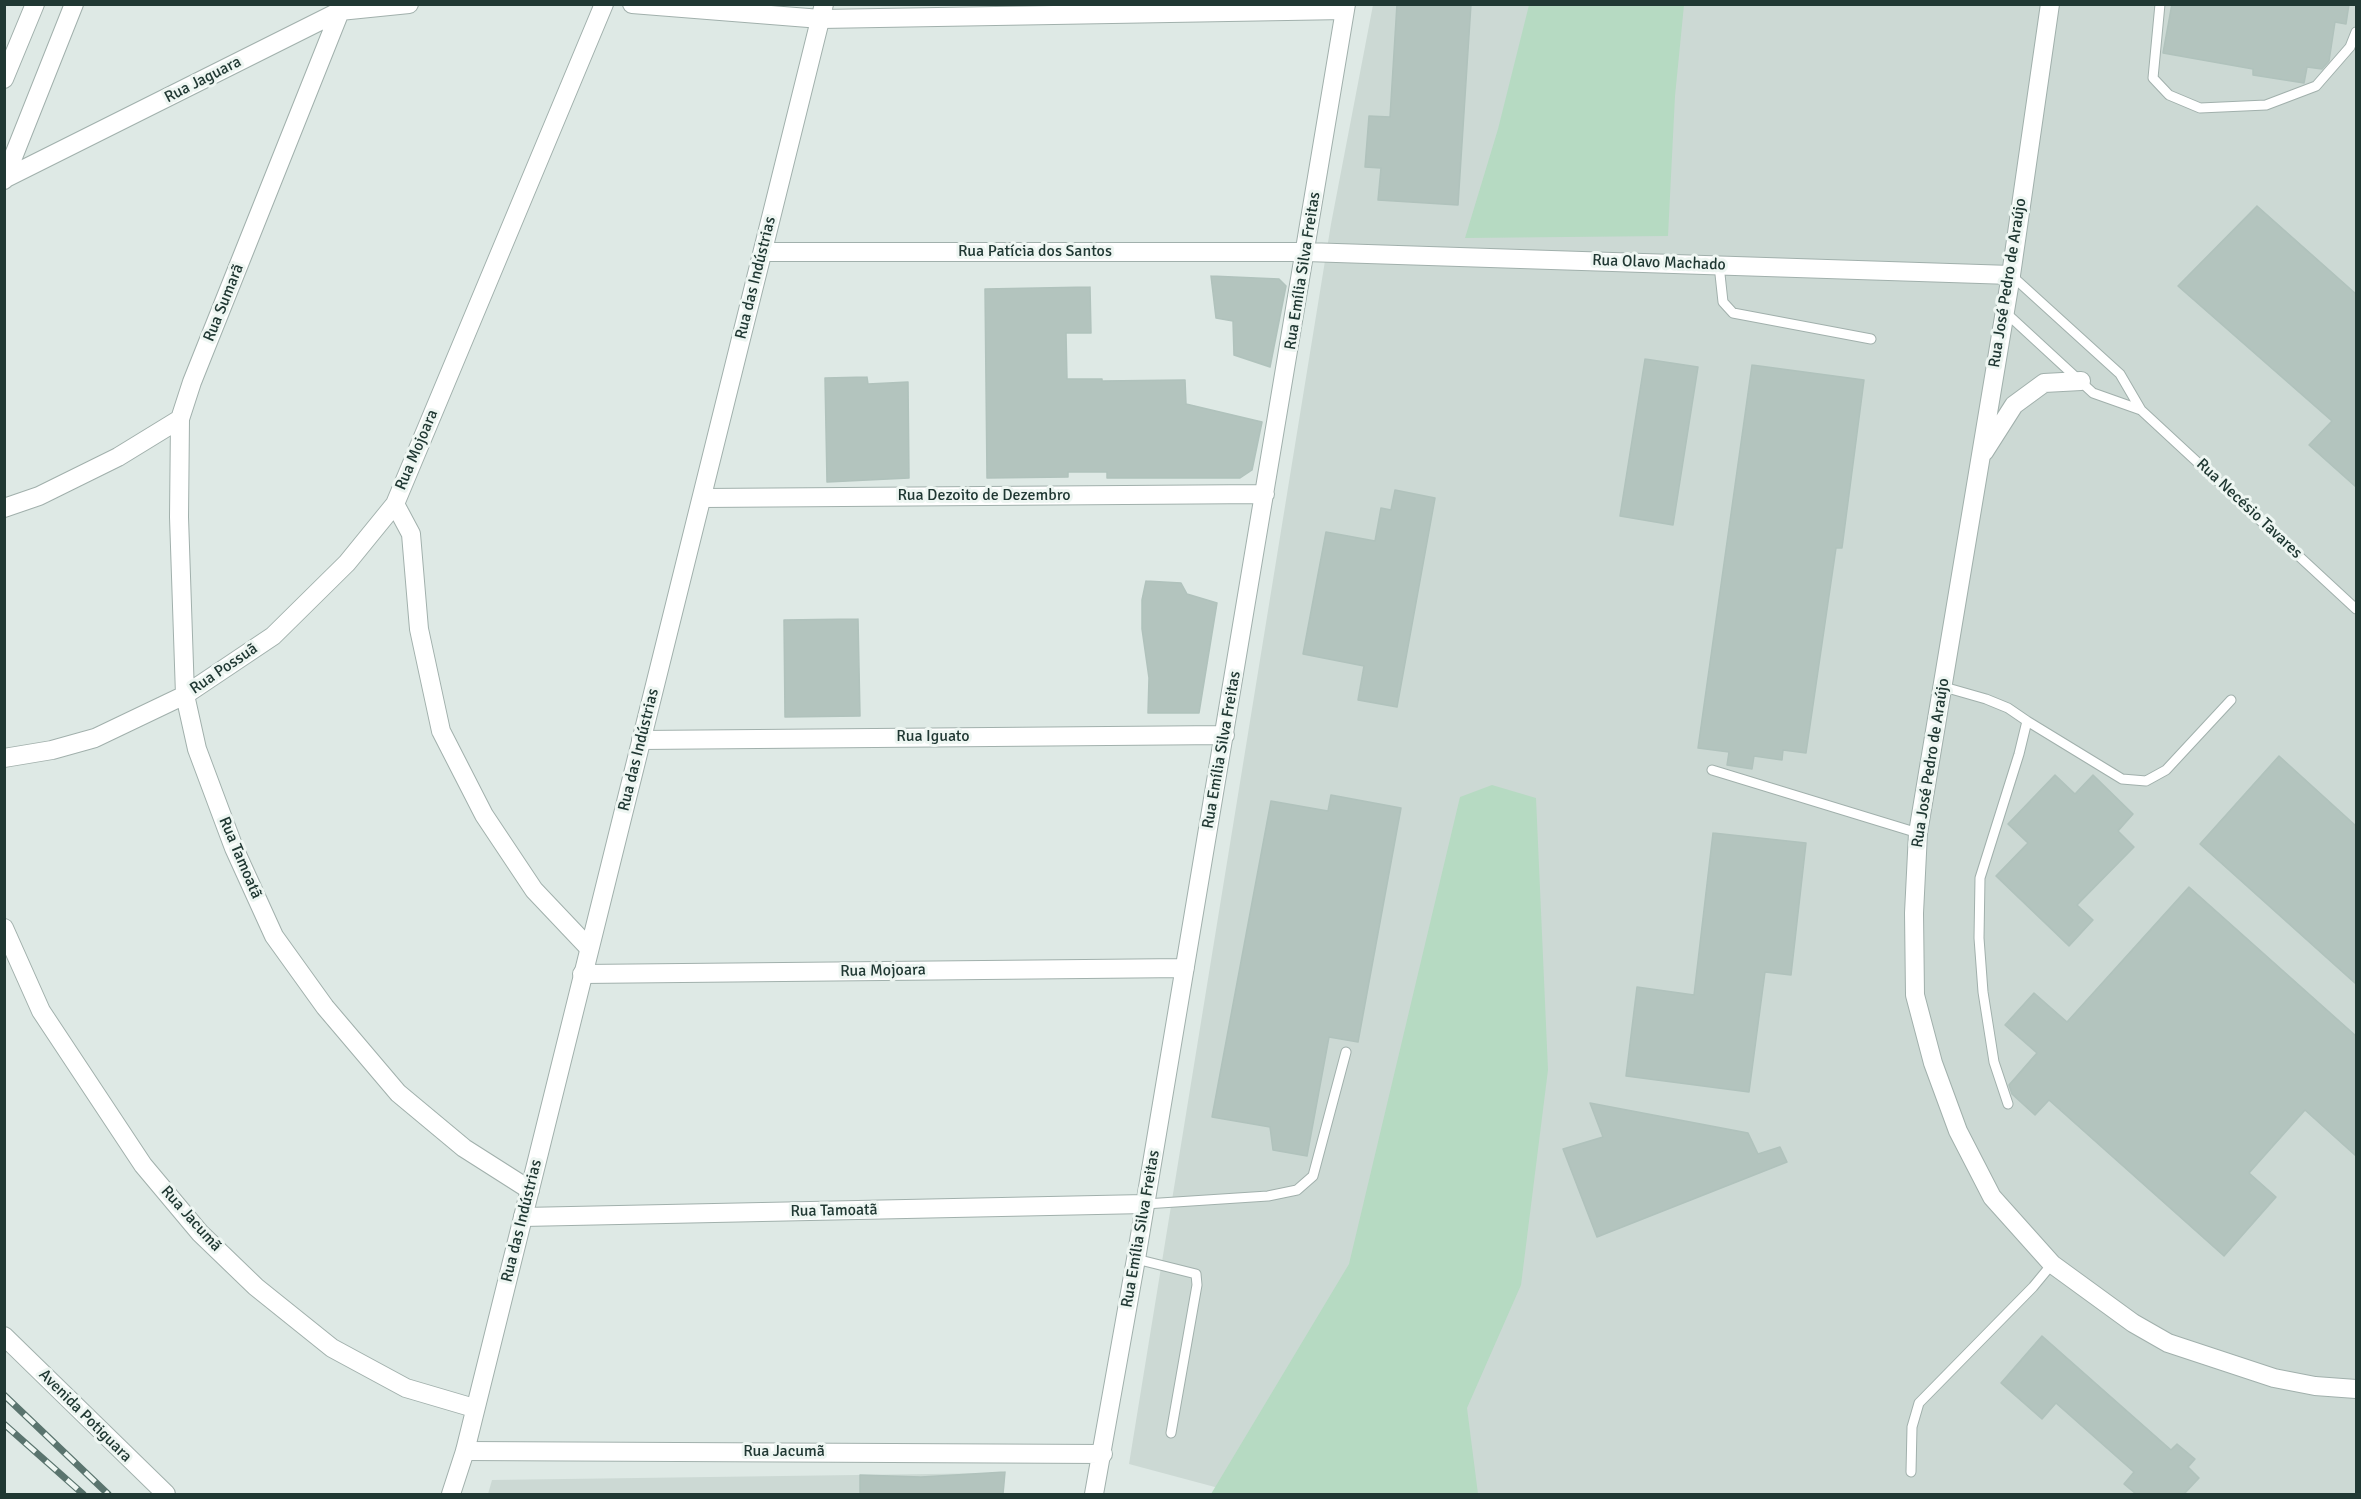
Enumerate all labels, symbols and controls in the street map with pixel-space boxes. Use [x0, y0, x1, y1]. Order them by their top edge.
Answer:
street label: Rua Jaguara [161, 52, 245, 108]
street label: Rua Emília Silva Freitas [1281, 191, 1325, 351]
street label: Rua José Pedro de Araújo [1985, 197, 2031, 369]
street label: Rua das Indústrias [731, 215, 781, 341]
street label: Rua Patícia dos Santos [958, 242, 1112, 262]
street label: Rua Olavo Machado [1592, 251, 1726, 275]
street label: Rua Sumarã [200, 261, 248, 345]
street label: Rua Mojoara [391, 407, 443, 493]
street label: Rua Necésio Tavares [2192, 455, 2306, 563]
street label: Rua Dezoito de Dezembro [897, 486, 1071, 506]
street label: Rua Possuã [187, 639, 261, 699]
street label: Rua Emília Silva Freitas [1199, 670, 1245, 830]
street label: Rua José Pedro de Araújo [1908, 677, 1954, 849]
street label: Rua das Indústrias [614, 687, 664, 813]
street label: Rua Iguato [896, 727, 970, 747]
street label: Rua Tamoatã [214, 814, 266, 902]
street label: Rua Mojoara [840, 961, 926, 981]
street label: Rua Emília Silva Freitas [1118, 1149, 1164, 1309]
street label: Rua das Indústrias [497, 1158, 547, 1284]
street label: Rua Jacumã [157, 1182, 225, 1256]
street label: Rua Tamoatã [790, 1201, 878, 1221]
street label: Avenida Potiguara [34, 1365, 136, 1467]
street label: Rua Jacumã [743, 1442, 825, 1462]

